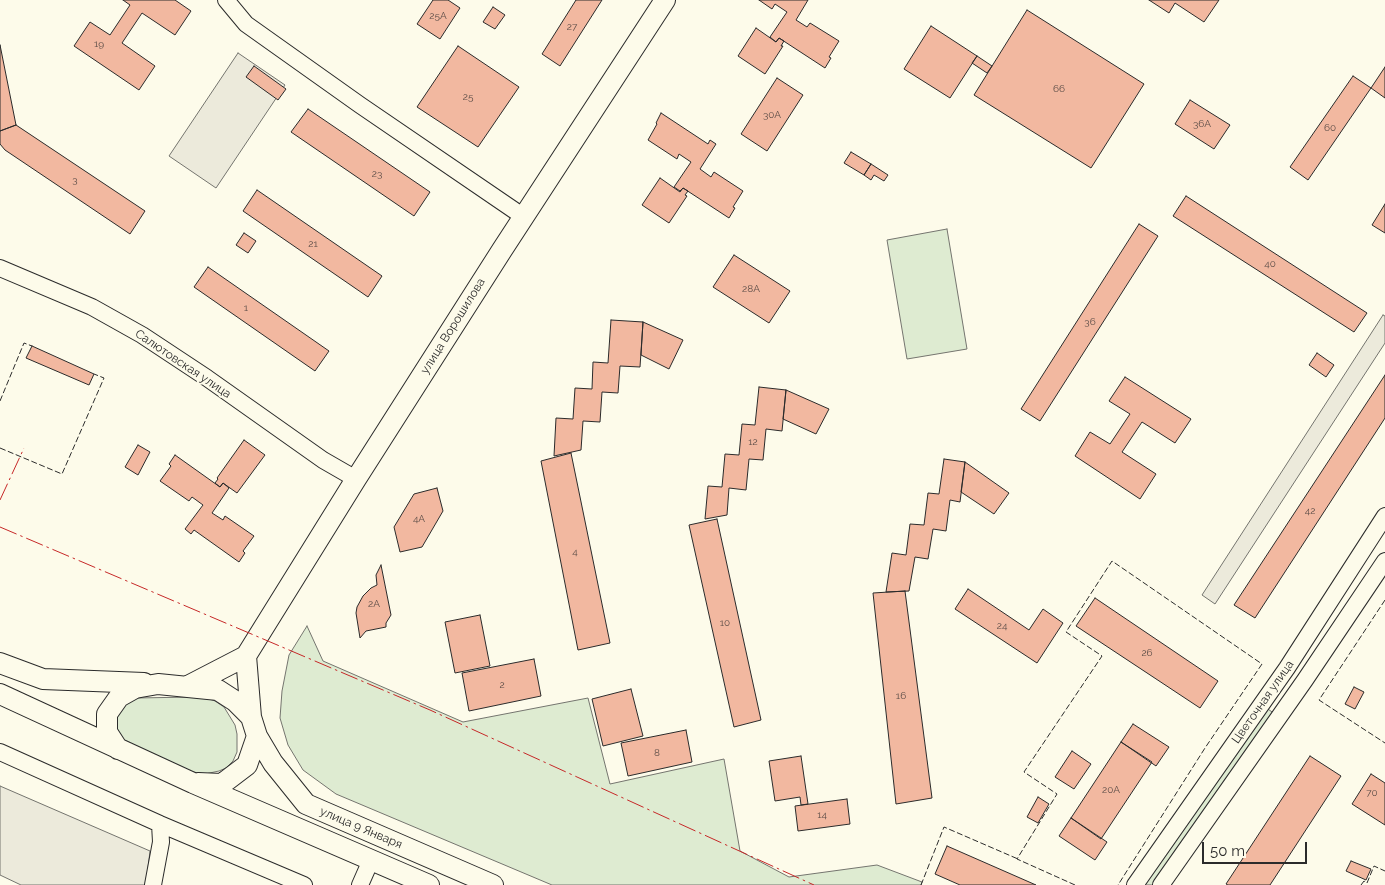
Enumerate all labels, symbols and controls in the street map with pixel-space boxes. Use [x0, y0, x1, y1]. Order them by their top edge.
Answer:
house number: 25А [429, 10, 447, 22]
house number: 27 [567, 21, 577, 33]
house number: 19 [94, 38, 104, 50]
house number: 66 [1053, 83, 1065, 95]
house number: 25 [463, 91, 473, 103]
house number: 30А [763, 109, 781, 121]
house number: 36А [1193, 118, 1211, 130]
house number: 60 [1324, 122, 1336, 134]
house number: 23 [372, 168, 382, 180]
house number: 3 [72, 174, 78, 186]
house number: 21 [308, 238, 318, 250]
house number: 40 [1264, 258, 1276, 270]
street label: улица Ворошилова [418, 275, 488, 377]
house number: 28А [742, 283, 760, 295]
house number: 1 [244, 302, 248, 314]
house number: 36 [1084, 316, 1096, 328]
street label: Салютовская улица [132, 326, 234, 402]
house number: 12 [748, 436, 758, 448]
house number: 42 [1305, 505, 1315, 517]
house number: 4А [413, 513, 425, 525]
house number: 4 [572, 546, 578, 558]
house number: 2А [368, 598, 380, 610]
house number: 10 [720, 617, 730, 629]
house number: 24 [997, 620, 1007, 632]
house number: 26 [1141, 647, 1153, 659]
street label: Цветочная улица [1229, 658, 1297, 746]
house number: 2 [499, 679, 505, 691]
house number: 16 [896, 690, 906, 702]
house number: 8 [654, 747, 660, 759]
house number: 20А [1102, 784, 1120, 796]
house number: 70 [1366, 787, 1378, 799]
street label: улица 9 Января [318, 804, 404, 852]
house number: 14 [817, 809, 827, 821]
scale bar [1205, 832, 1310, 864]
text: 50 m [1210, 842, 1245, 860]

